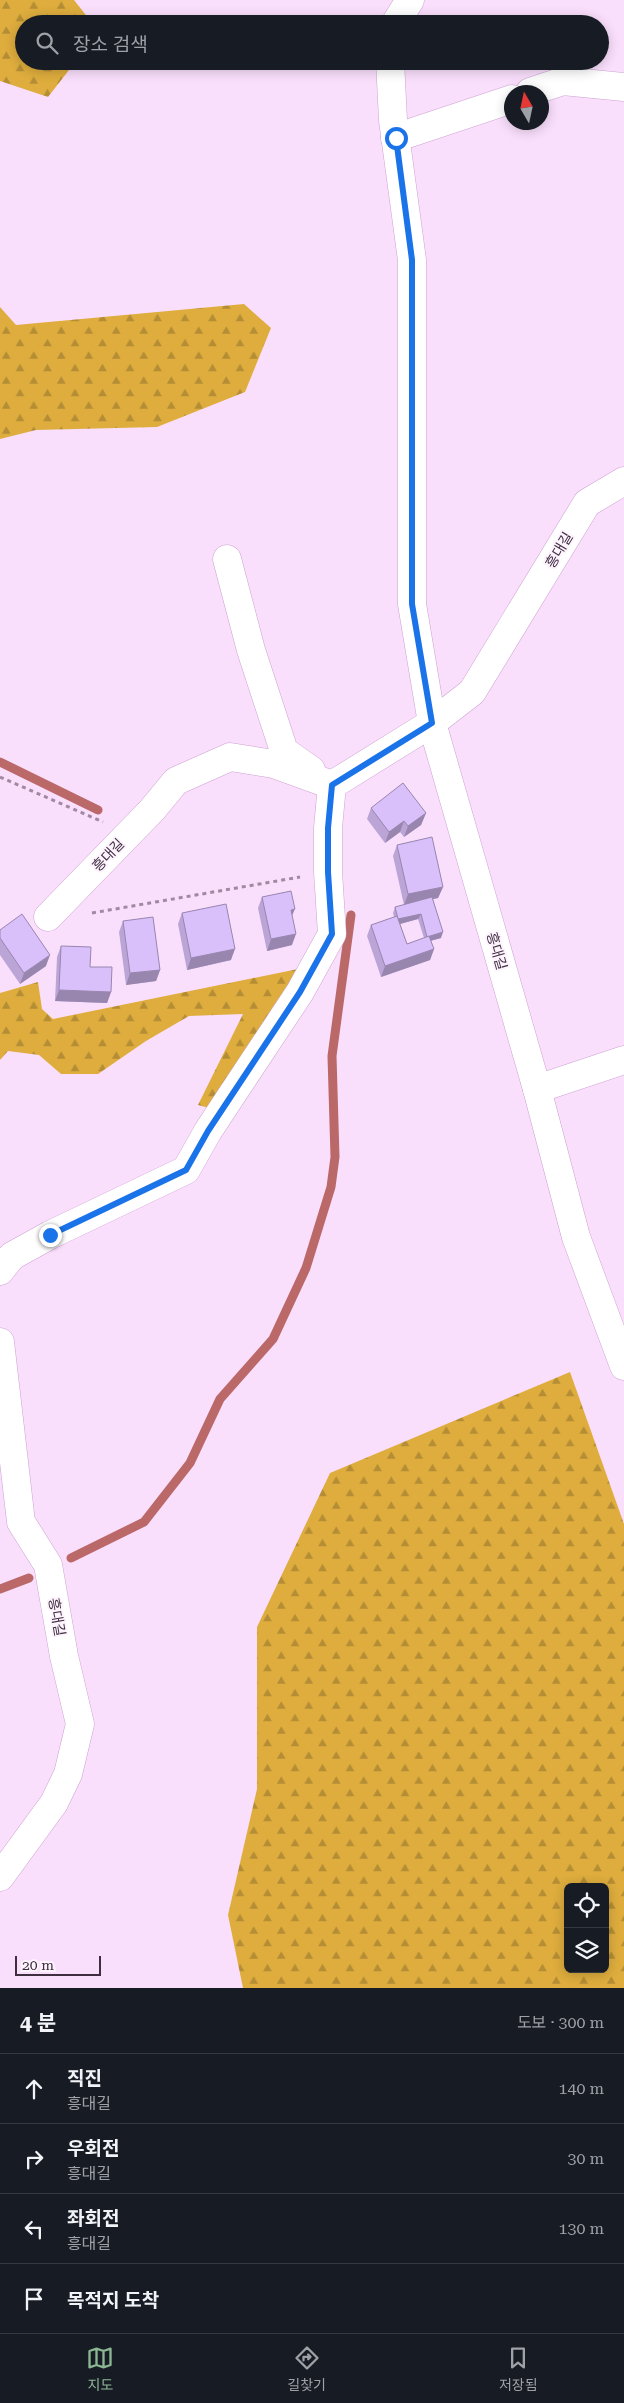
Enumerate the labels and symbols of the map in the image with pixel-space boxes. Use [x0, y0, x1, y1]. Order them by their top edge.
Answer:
north arrow [504, 85, 549, 130]
route start [385, 127, 408, 150]
street label: 흥대길 [542, 529, 576, 571]
street label: 흥대길 [89, 836, 127, 874]
street label: 흥대길 [484, 930, 510, 972]
route end [39, 1224, 62, 1247]
street label: 흥대길 [46, 1597, 68, 1637]
scale bar [15, 1953, 101, 1976]

